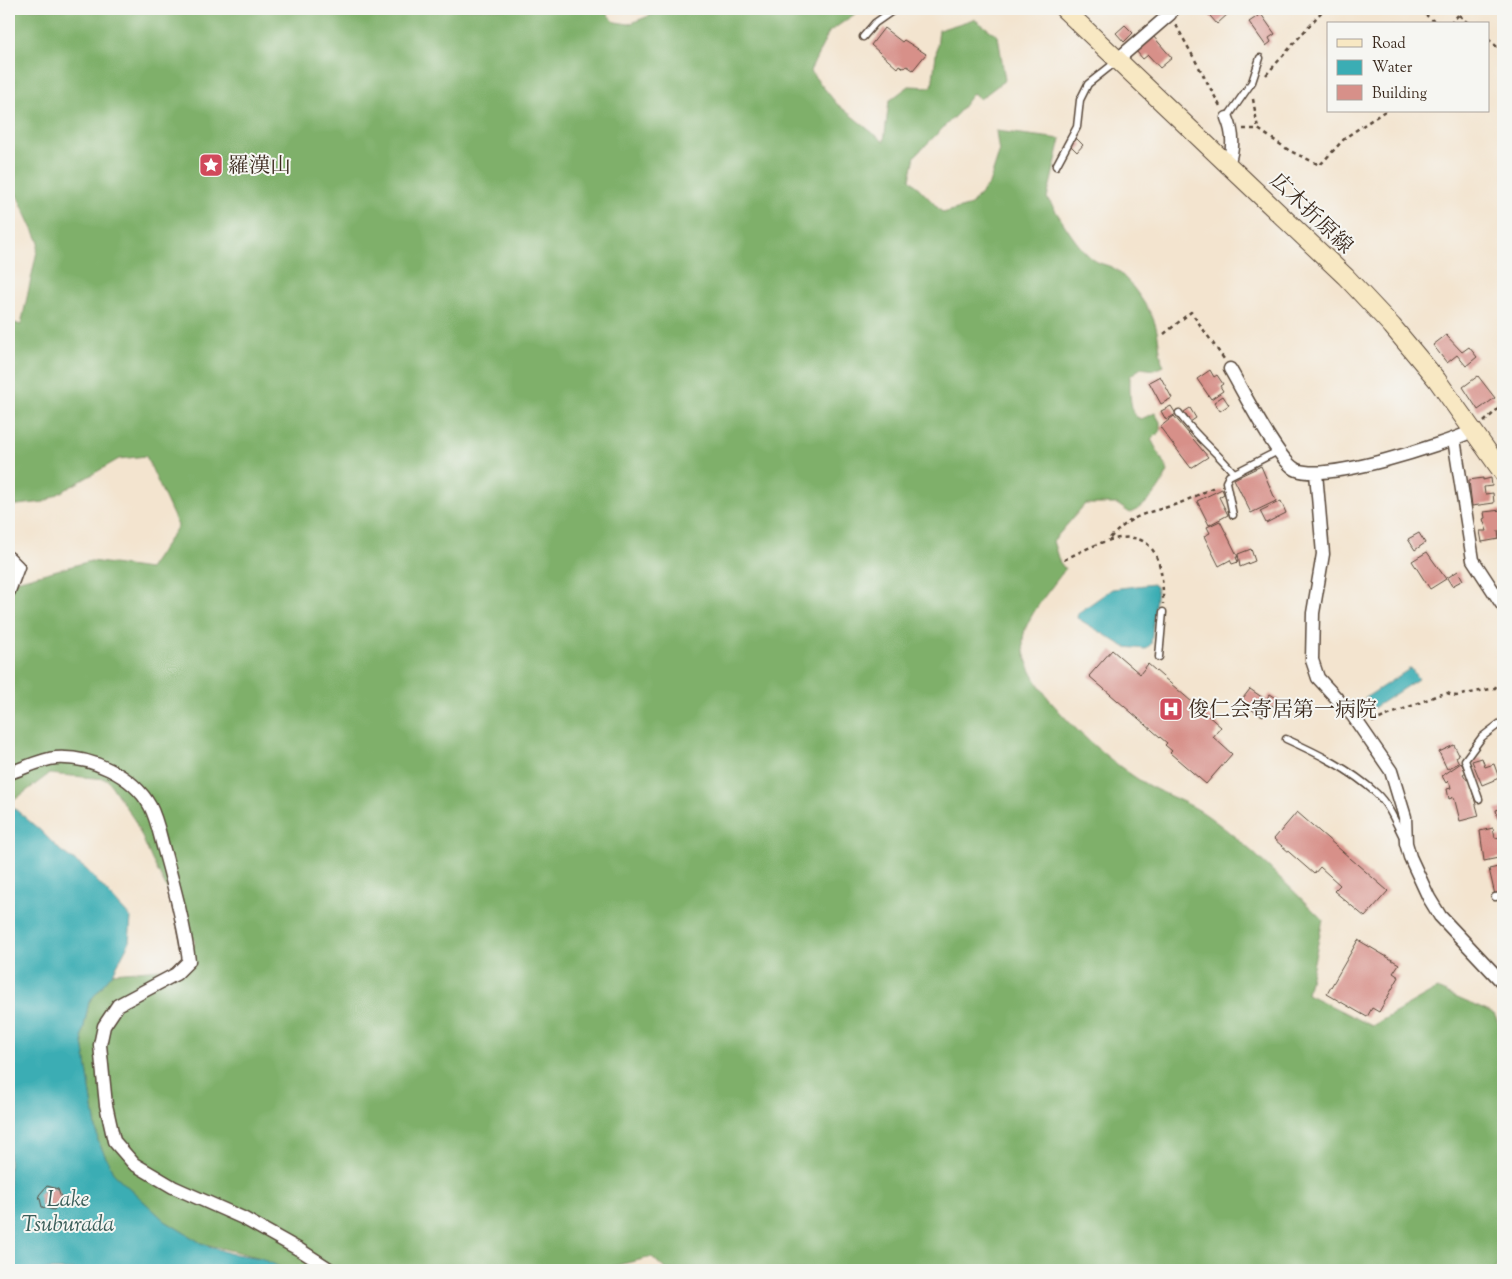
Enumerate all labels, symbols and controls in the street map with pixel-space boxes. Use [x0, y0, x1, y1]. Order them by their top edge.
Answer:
legend [1327, 22, 1490, 112]
text: Road [1372, 34, 1406, 55]
text: Water [1372, 58, 1413, 79]
text: Building [1372, 84, 1427, 105]
place icon: 羅漢山 [198, 152, 224, 178]
place label: 羅漢山 [228, 152, 291, 182]
street label: 広木折原線 [1262, 167, 1359, 262]
hospital icon: 俊仁会寄居第一病院 [1158, 696, 1184, 722]
place label: 俊仁会寄居第一病院 [1188, 696, 1377, 726]
water label: Lake Tsuburada [21, 1185, 115, 1242]

